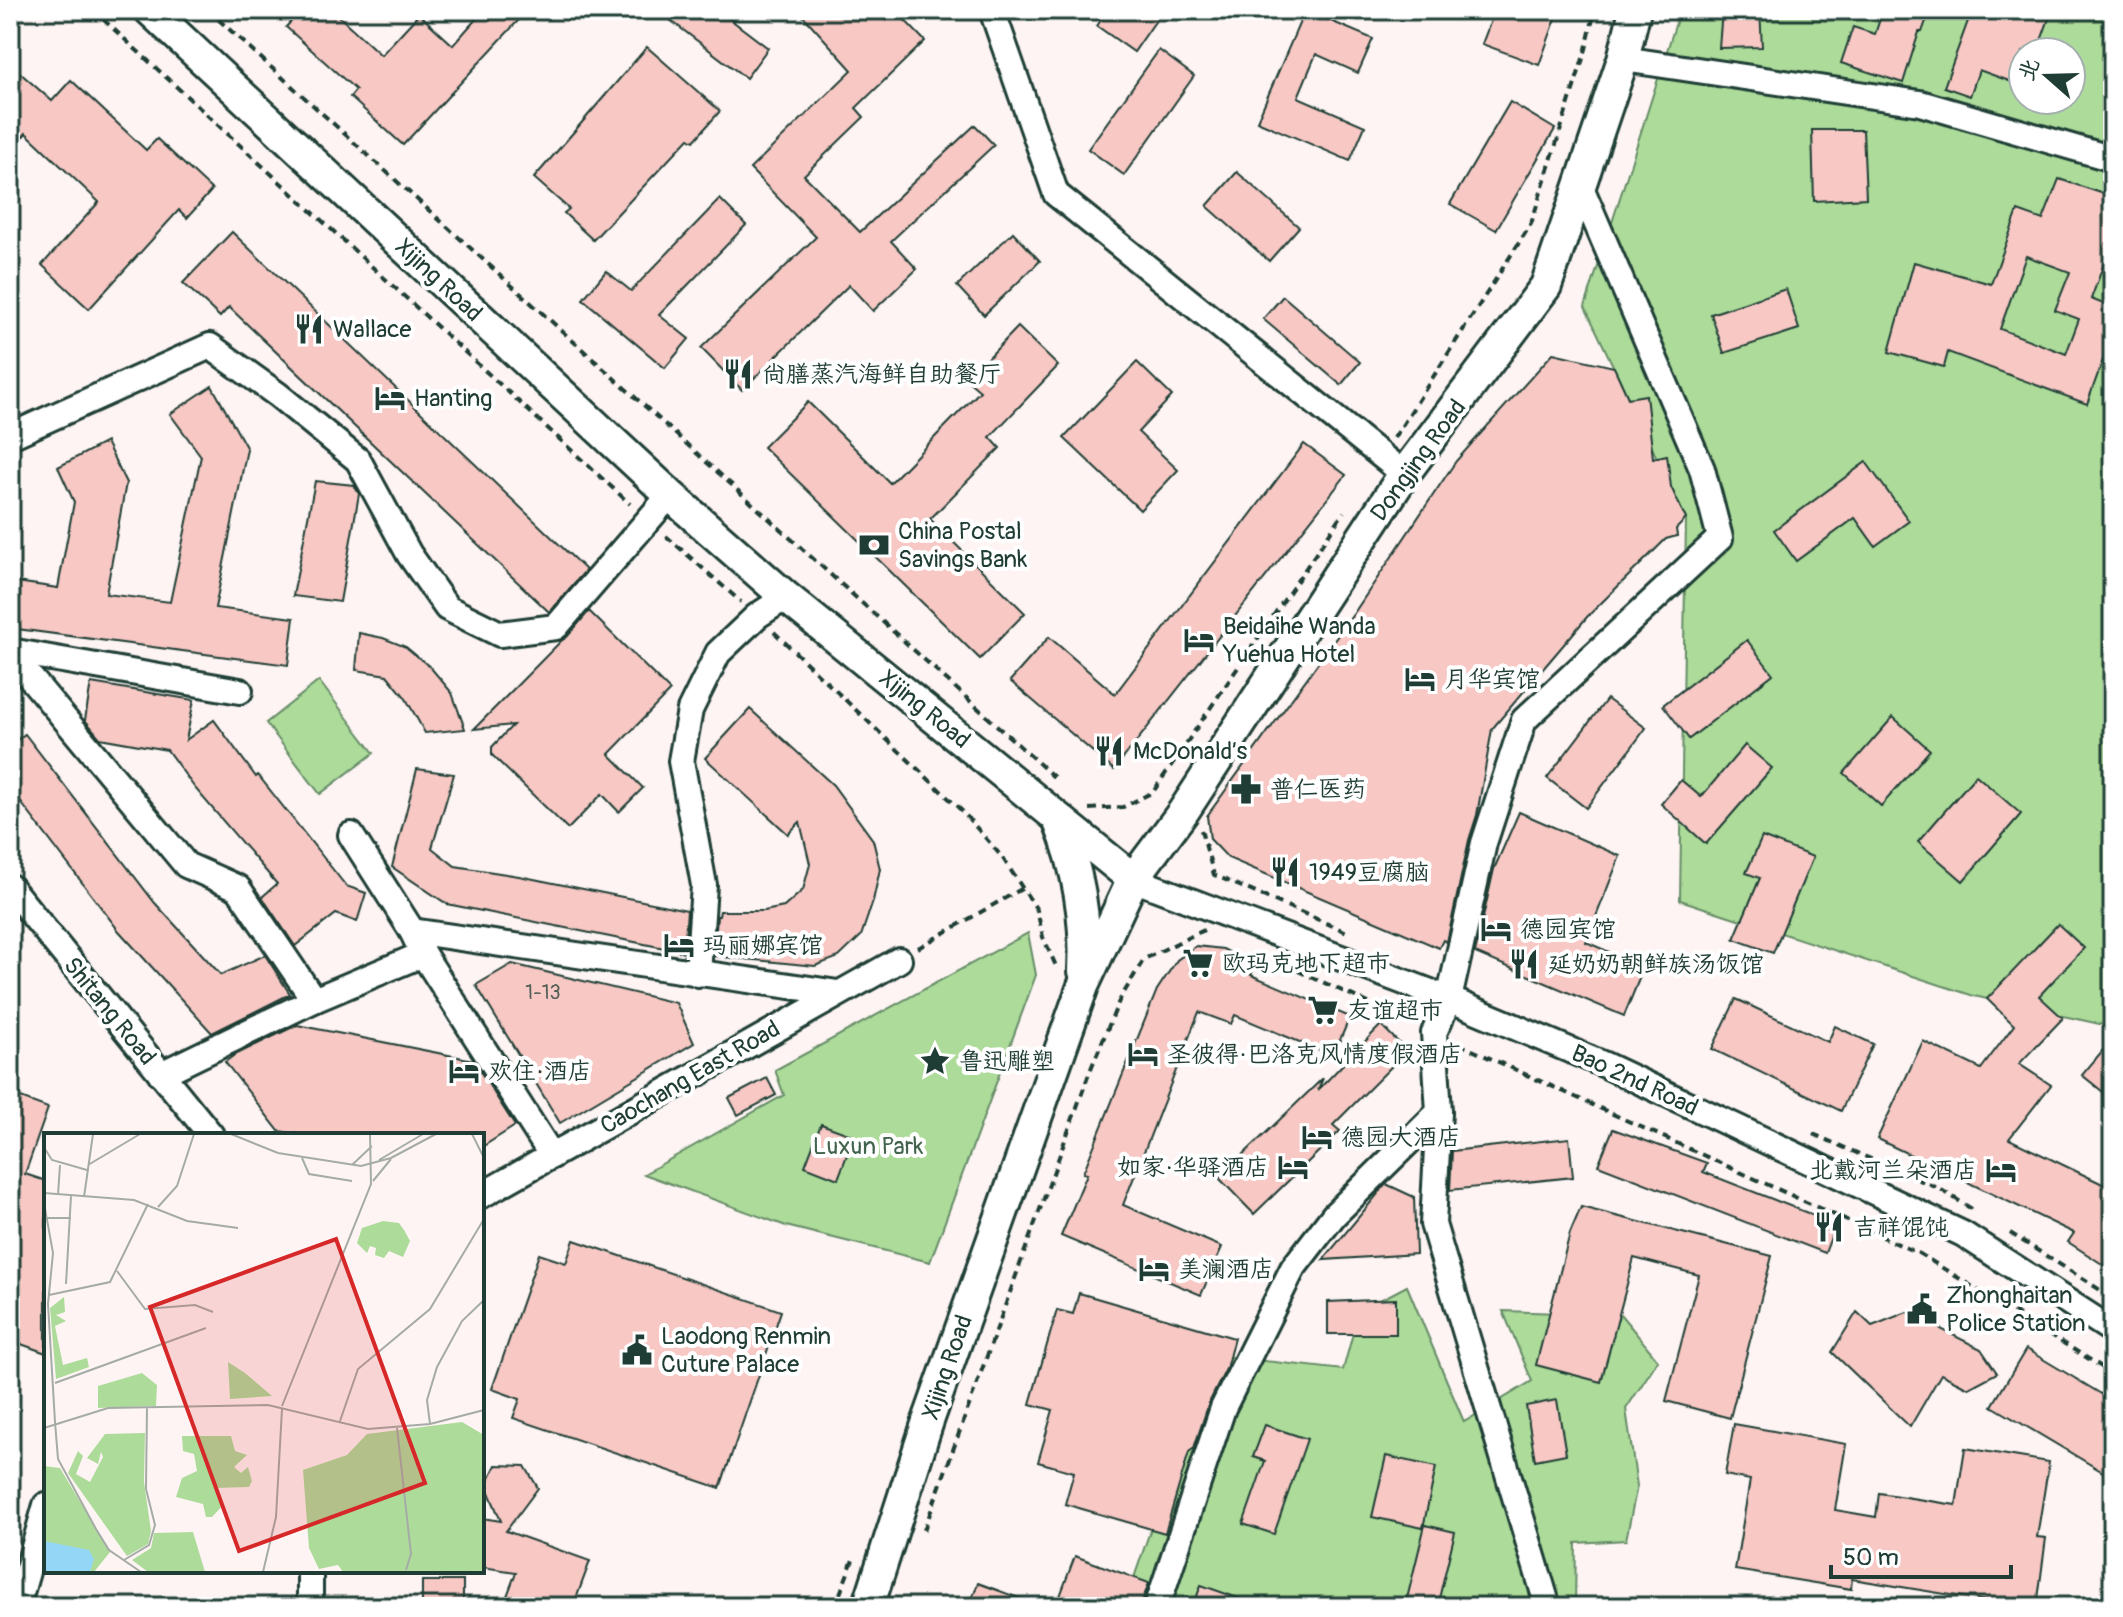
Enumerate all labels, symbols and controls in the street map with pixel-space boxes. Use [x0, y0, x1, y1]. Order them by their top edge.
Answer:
north arrow [2007, 36, 2087, 116]
text: 北 [2012, 54, 2046, 85]
street label: Xijing Road [389, 233, 488, 328]
restaurant icon: Wallace [292, 312, 326, 346]
place label: Wallace [333, 315, 411, 344]
restaurant icon: 尚膳蒸汽海鲜自助餐厅 [721, 357, 755, 391]
place label: 尚膳蒸汽海鲜自助餐厅 [762, 360, 1002, 389]
hotel icon: Hanting [373, 381, 407, 415]
place label: Hanting [414, 384, 492, 413]
street label: Dongjing Road [1365, 394, 1472, 527]
place label: China Postal Savings Bank [898, 517, 1027, 574]
bank icon: China Postal Savings Bank [857, 528, 891, 562]
place label: Beidaihe Wanda Yuehua Hotel [1222, 612, 1376, 669]
hotel icon: Beidaihe Wanda Yuehua Hotel [1182, 623, 1216, 657]
hotel icon: 月华宾馆 [1403, 662, 1437, 696]
street label: Xijing Road [873, 664, 976, 755]
place label: 月华宾馆 [1444, 665, 1540, 694]
restaurant icon: McDonald’s [1092, 734, 1126, 768]
place label: McDonald’s [1133, 737, 1247, 766]
pharmacy icon: 普仁医药 [1229, 772, 1263, 806]
place label: 普仁医药 [1270, 775, 1366, 804]
restaurant icon: 1949豆腐脑 [1268, 855, 1302, 889]
place label: 1949豆腐脑 [1309, 858, 1429, 887]
hotel icon: 德园宾馆 [1479, 912, 1513, 946]
place label: 德园宾馆 [1520, 915, 1616, 944]
hotel icon: 玛丽娜宾馆 [662, 928, 696, 962]
place label: 玛丽娜宾馆 [703, 931, 823, 960]
supermarket icon: 欧玛克地下超市 [1181, 946, 1215, 980]
restaurant icon: 延奶奶朝鲜族汤饭馆 [1507, 947, 1541, 981]
place label: 欧玛克地下超市 [1222, 949, 1390, 978]
place label: 延奶奶朝鲜族汤饭馆 [1548, 950, 1764, 979]
street label: Shitang Road [57, 951, 162, 1071]
house number: 1-13 [525, 980, 561, 1005]
supermarket icon: 友谊超市 [1306, 993, 1340, 1027]
place label: 友谊超市 [1347, 996, 1443, 1025]
street label: Caochang East Road [595, 1014, 785, 1141]
hotel icon: 圣彼得·巴洛克风情度假酒店 [1126, 1037, 1160, 1071]
street label: Bao 2nd Road [1567, 1038, 1703, 1122]
place label: 圣彼得·巴洛克风情度假酒店 [1167, 1040, 1463, 1069]
place icon: 鲁迅雕塑 [918, 1044, 952, 1078]
place label: 鲁迅雕塑 [959, 1047, 1055, 1076]
hotel icon: 欢住·酒店 [447, 1054, 481, 1088]
place label: 欢住·酒店 [488, 1057, 592, 1086]
hotel icon: 德园大酒店 [1300, 1120, 1334, 1154]
place label: 德园大酒店 [1341, 1123, 1461, 1152]
park label: Luxun Park [813, 1132, 923, 1161]
inset map [44, 1133, 484, 1573]
hotel icon: 如家·华驿酒店 [1276, 1150, 1310, 1184]
place label: 如家·华驿酒店 [1117, 1153, 1269, 1182]
hotel icon: 北戴河兰朵酒店 [1984, 1153, 2018, 1187]
place label: 北戴河兰朵酒店 [1809, 1156, 1977, 1185]
restaurant icon: 吉祥馄饨 [1812, 1210, 1846, 1244]
place label: 吉祥馄饨 [1853, 1213, 1949, 1242]
hotel icon: 美澜酒店 [1137, 1252, 1171, 1286]
place label: 美澜酒店 [1178, 1255, 1274, 1284]
place label: Zhonghaitan Police Station [1946, 1281, 2086, 1338]
public building icon: Zhonghaitan Police Station [1905, 1292, 1939, 1326]
street label: Xijing Road [916, 1311, 979, 1423]
place label: Laodong Renmin Cuture Palace [661, 1322, 831, 1379]
public building icon: Laodong Renmin Cuture Palace [620, 1333, 654, 1367]
scale bar [1831, 1529, 2011, 1579]
text: 50 m [1843, 1543, 1899, 1572]

